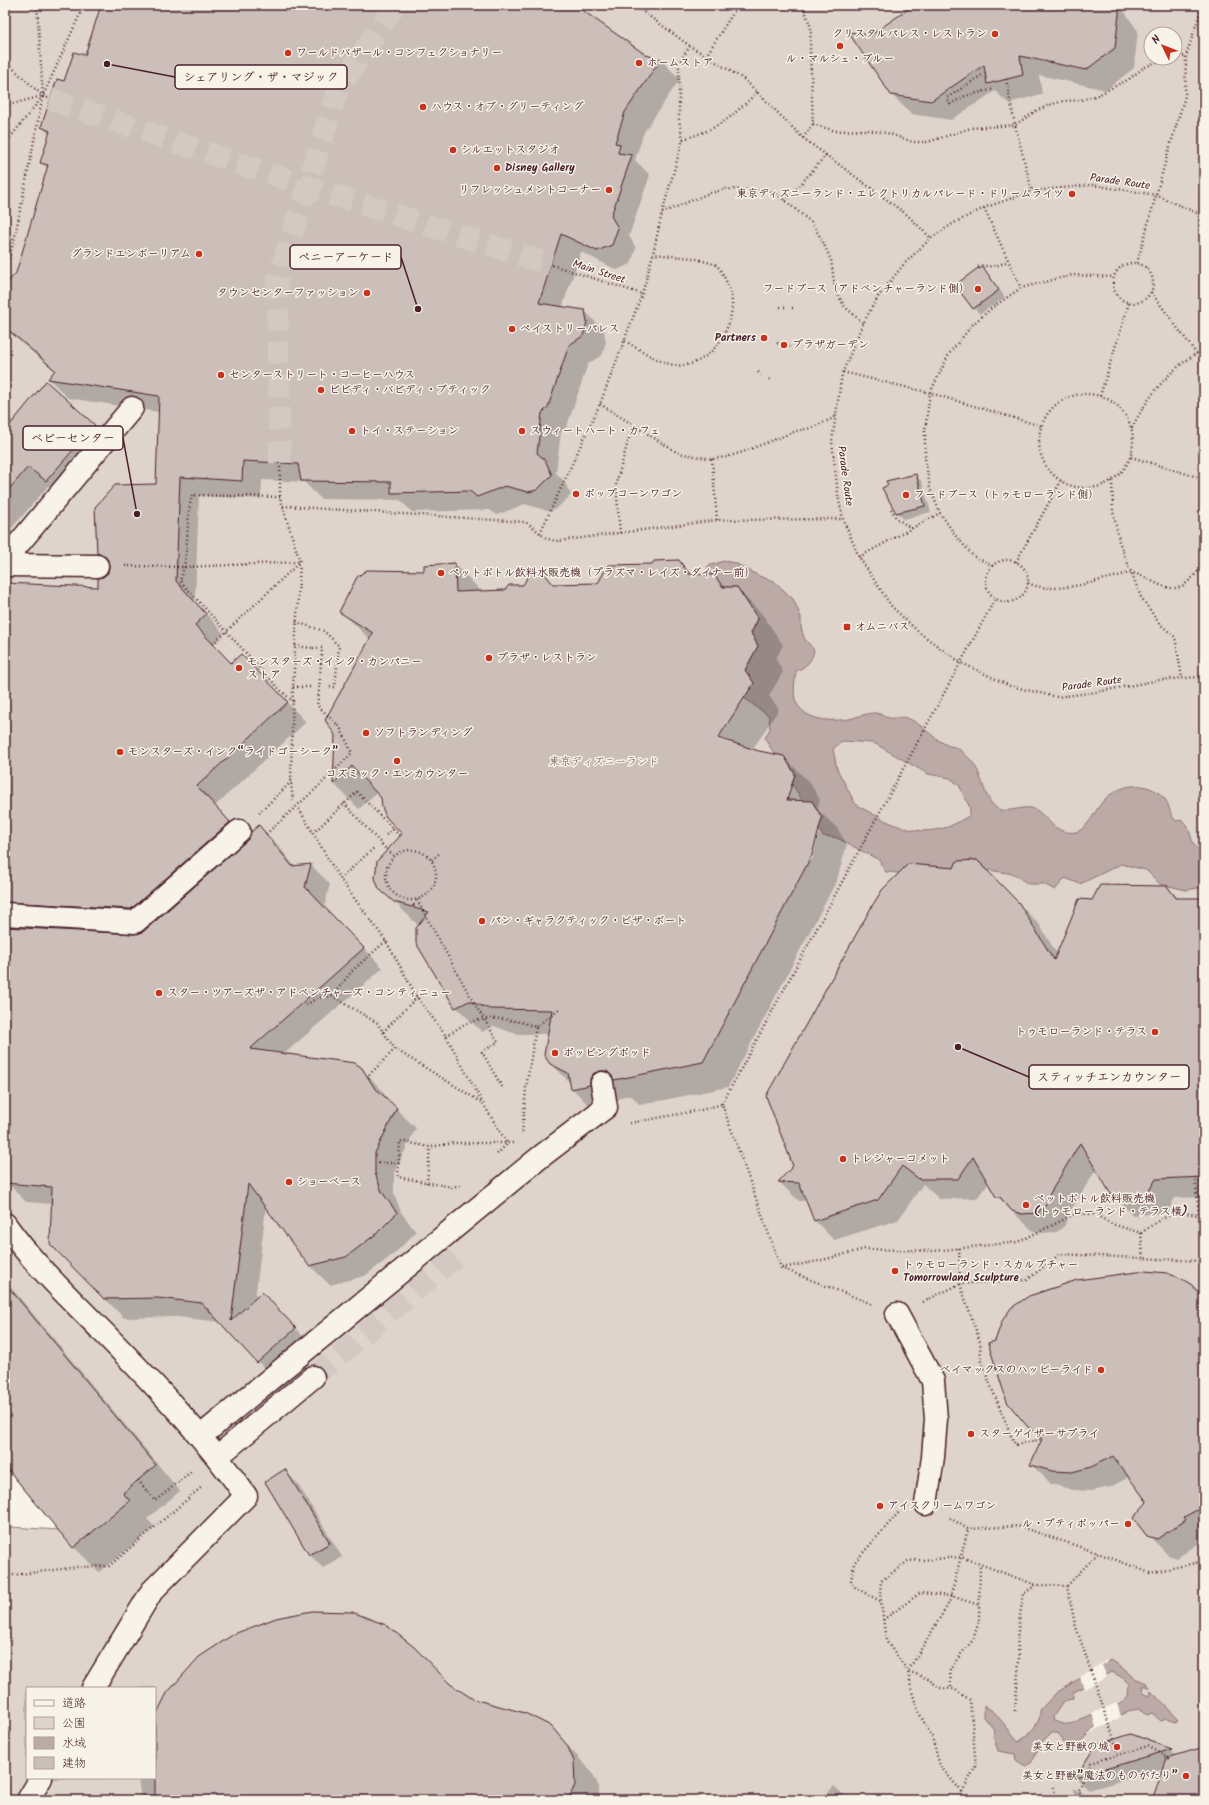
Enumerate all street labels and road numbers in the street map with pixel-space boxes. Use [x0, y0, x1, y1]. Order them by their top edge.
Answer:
street label: Parade Route [1089, 169, 1151, 195]
street label: Main Street [570, 255, 628, 289]
street label: Parade Route [832, 445, 858, 507]
street label: Parade Route [1061, 671, 1123, 697]

